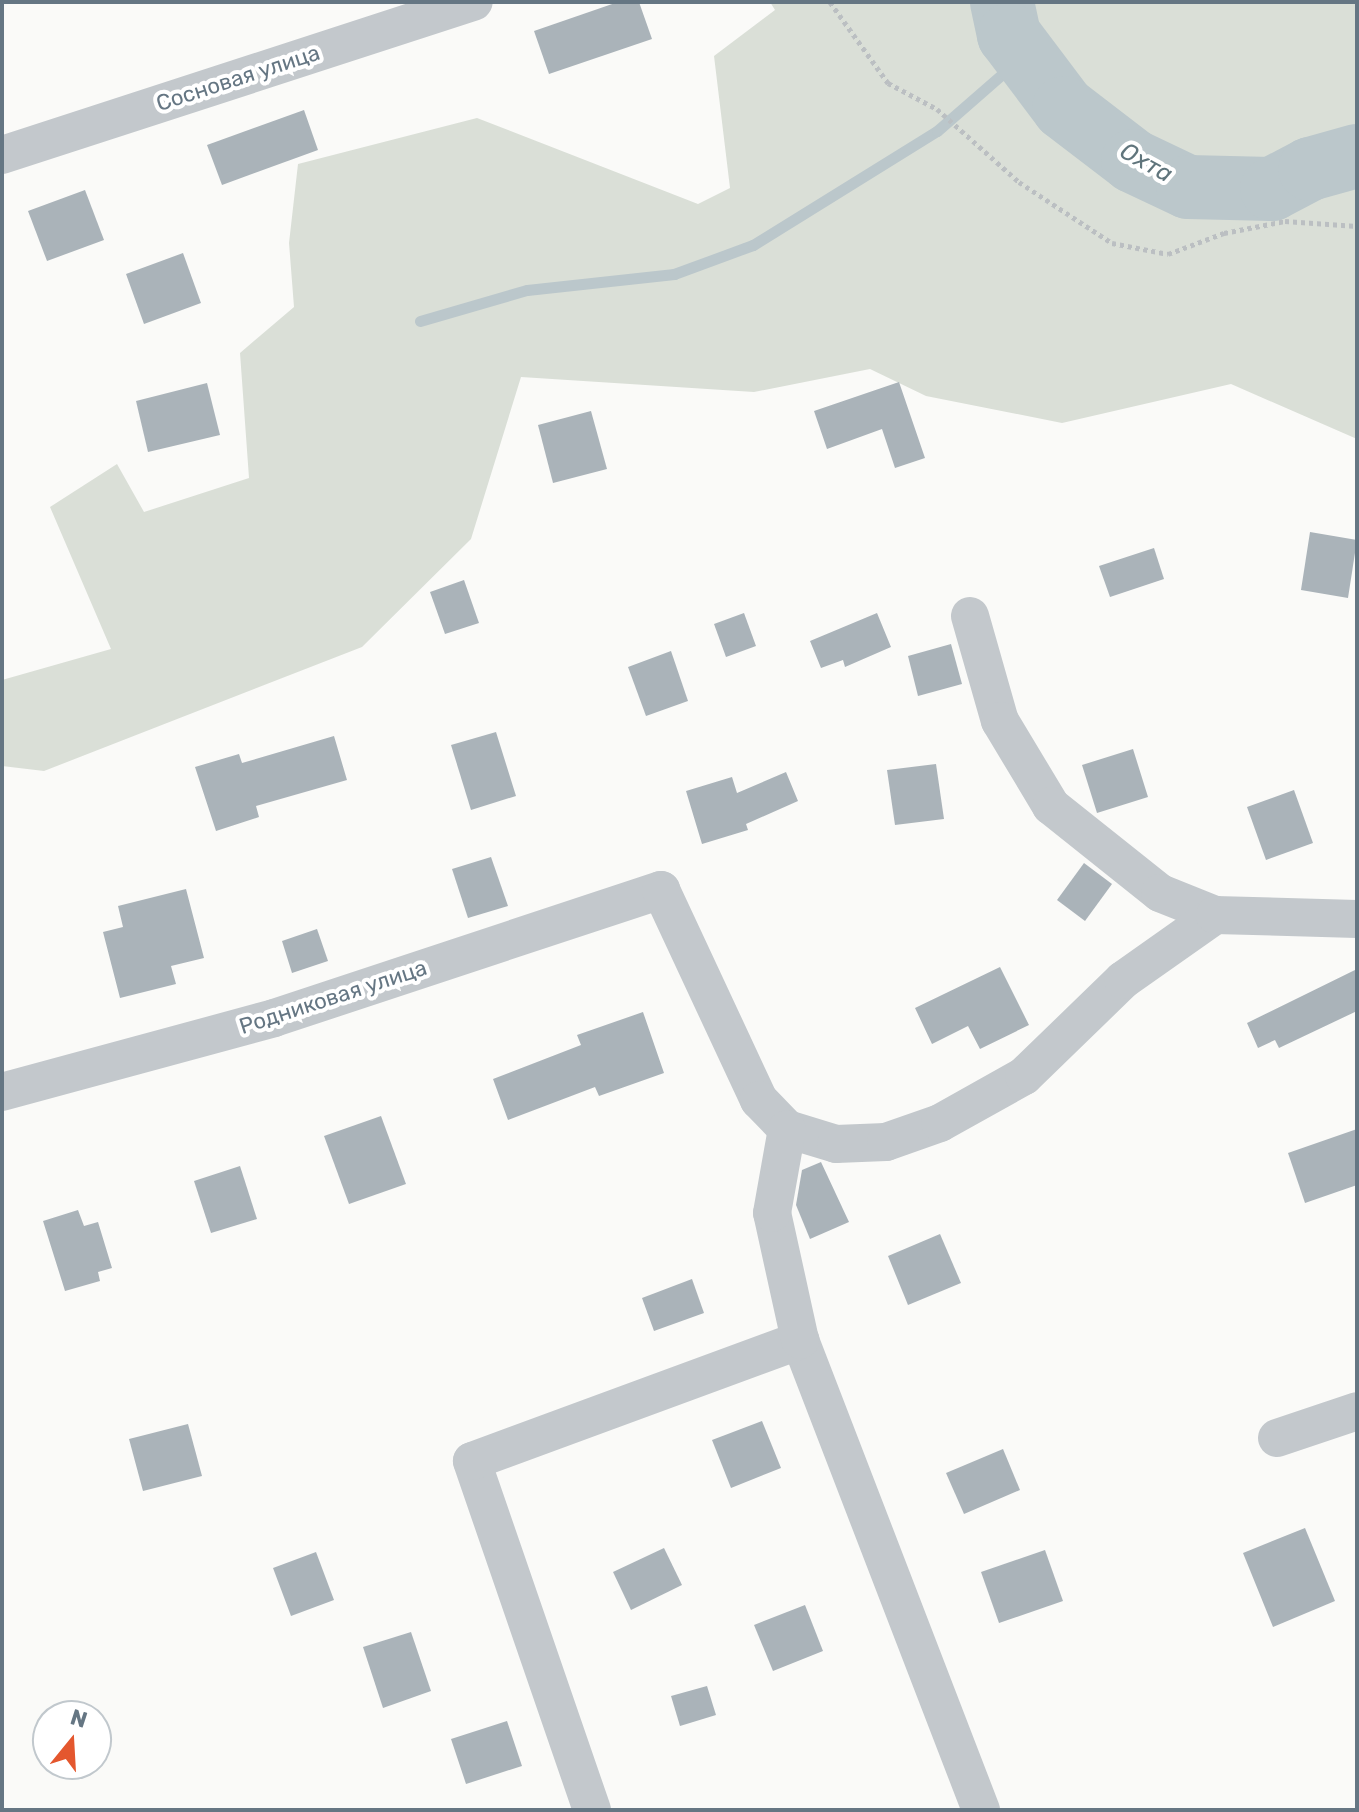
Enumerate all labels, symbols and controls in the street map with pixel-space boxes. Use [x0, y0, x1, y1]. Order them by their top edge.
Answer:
street label: Сосновая улица [153, 39, 323, 117]
water label: Охта [1115, 137, 1177, 189]
street label: Родниковая улица [236, 954, 430, 1040]
north arrow [32, 1700, 112, 1780]
text: N [67, 1703, 91, 1734]

